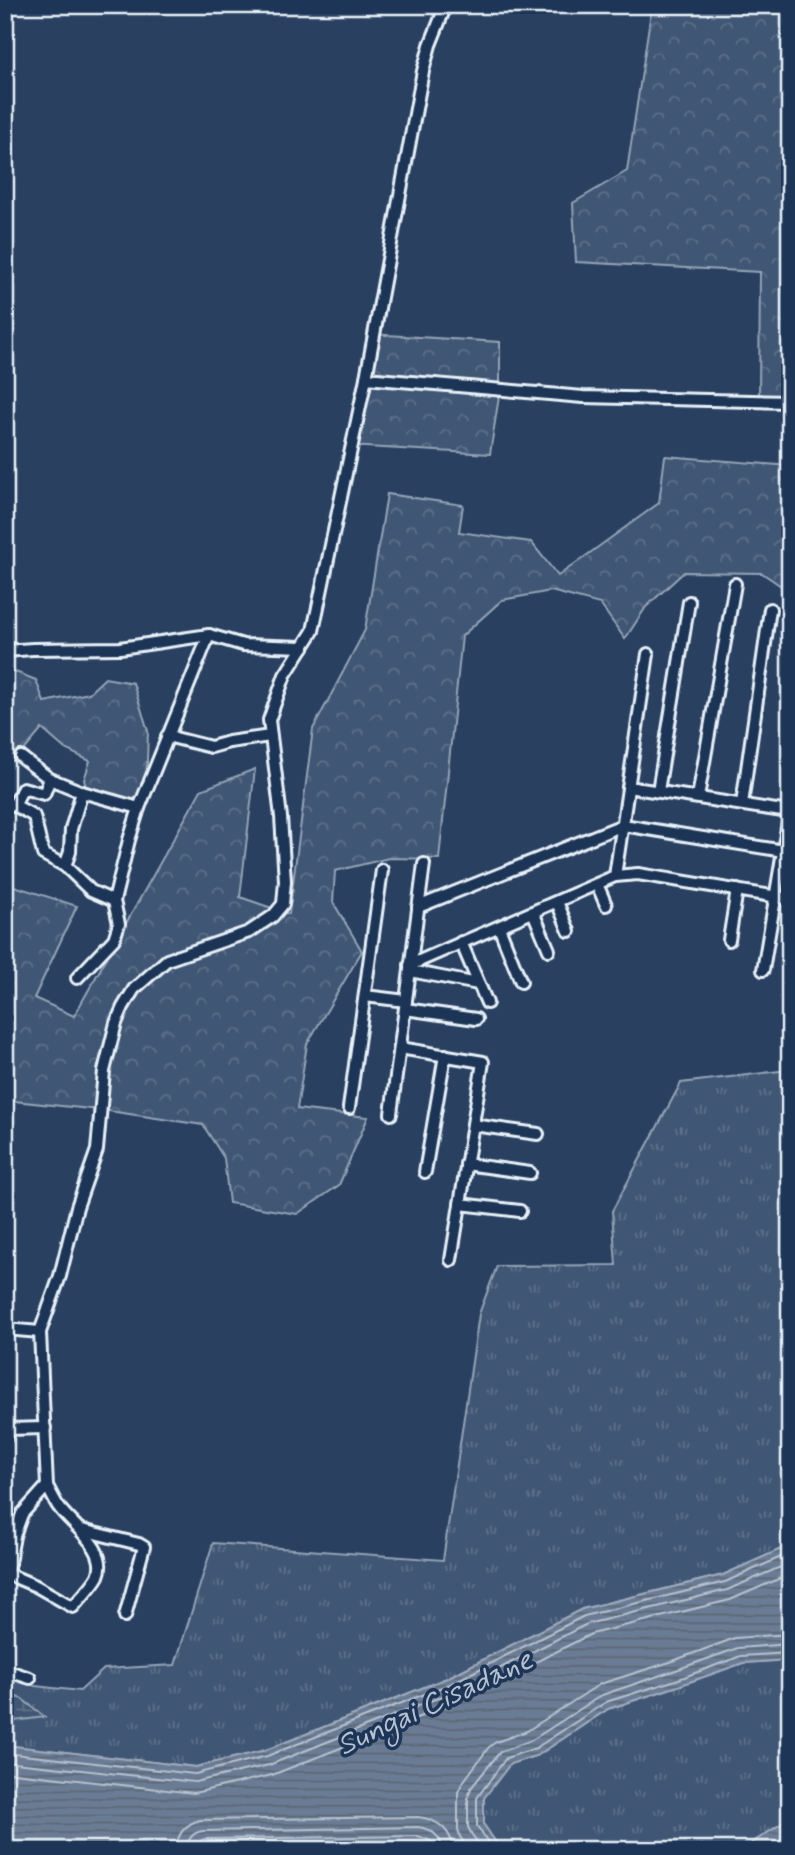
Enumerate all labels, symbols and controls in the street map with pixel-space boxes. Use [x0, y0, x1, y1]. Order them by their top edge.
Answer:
water label: Sungai Cisadane [331, 1640, 541, 1768]

